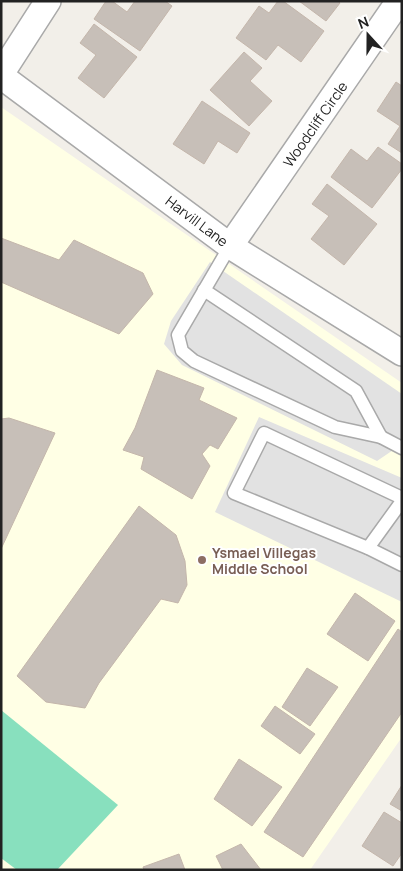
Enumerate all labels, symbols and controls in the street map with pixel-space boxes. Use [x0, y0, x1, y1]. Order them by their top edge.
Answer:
north arrow [343, 10, 393, 60]
text: N [355, 12, 371, 33]
street label: Woodcliff Circle [278, 77, 352, 171]
street label: Harvill Lane [162, 191, 232, 251]
place label: Ysmael Villegas Middle School [212, 543, 316, 578]
marker: Ysmael Villegas Middle School [196, 554, 208, 566]

